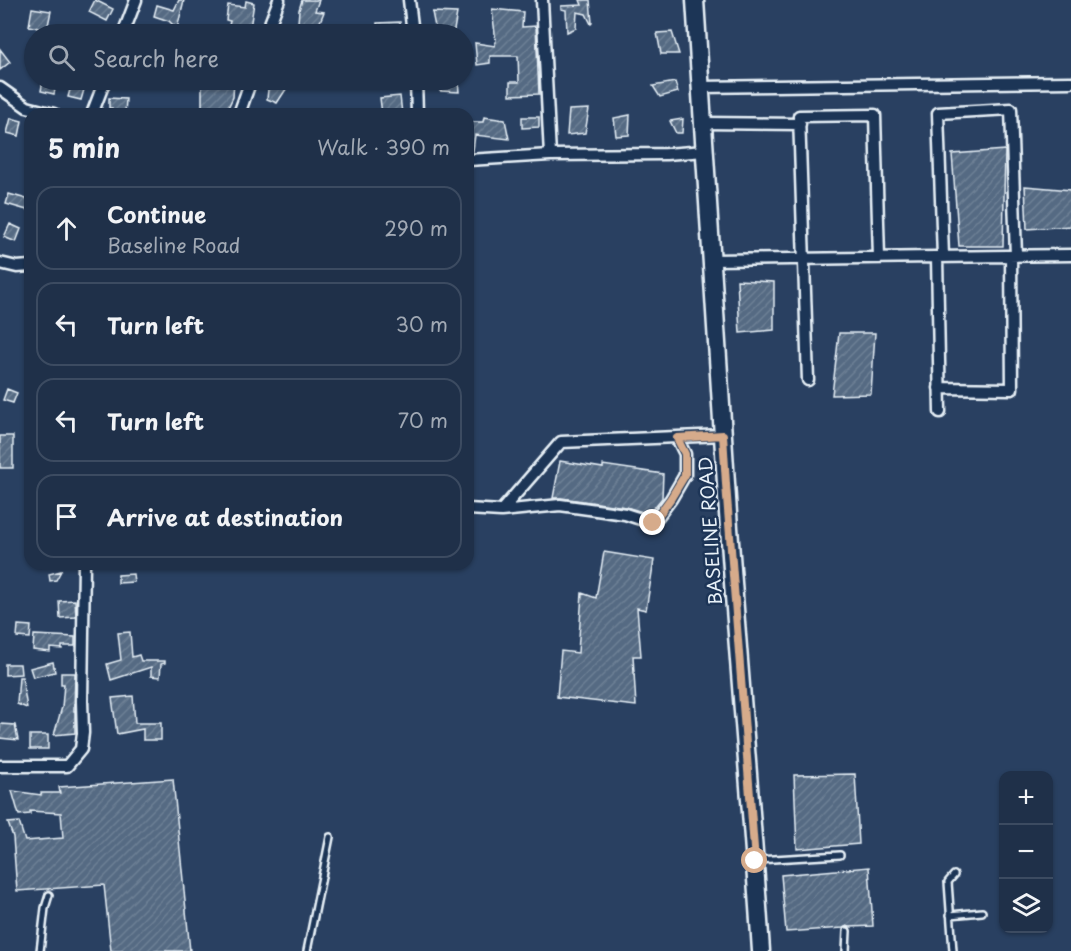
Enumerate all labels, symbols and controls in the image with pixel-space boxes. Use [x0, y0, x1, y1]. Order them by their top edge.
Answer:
search box [24, 24, 474, 90]
icon: search [45, 41, 78, 74]
text: Search here [93, 41, 219, 74]
text: 5 min [48, 128, 120, 167]
text: Walk · 390 m [317, 132, 450, 162]
text: Continue [107, 197, 206, 230]
icon: ahead [50, 212, 83, 245]
text: 290 m [384, 213, 448, 243]
text: Baseline Road [107, 230, 240, 260]
icon: left [50, 308, 83, 341]
text: Turn left [107, 308, 204, 341]
text: 30 m [395, 309, 448, 339]
icon: left [50, 404, 83, 437]
text: Turn left [107, 404, 204, 437]
text: 70 m [398, 405, 448, 435]
street label: BASELINE ROAD [691, 456, 728, 606]
icon: arrive [50, 500, 83, 533]
text: Arrive at destination [107, 500, 343, 533]
route end [639, 509, 665, 535]
map controls [999, 771, 1053, 933]
button: + [999, 771, 1053, 825]
button: − [999, 825, 1053, 879]
route start [741, 847, 767, 873]
button: layers [999, 879, 1053, 933]

